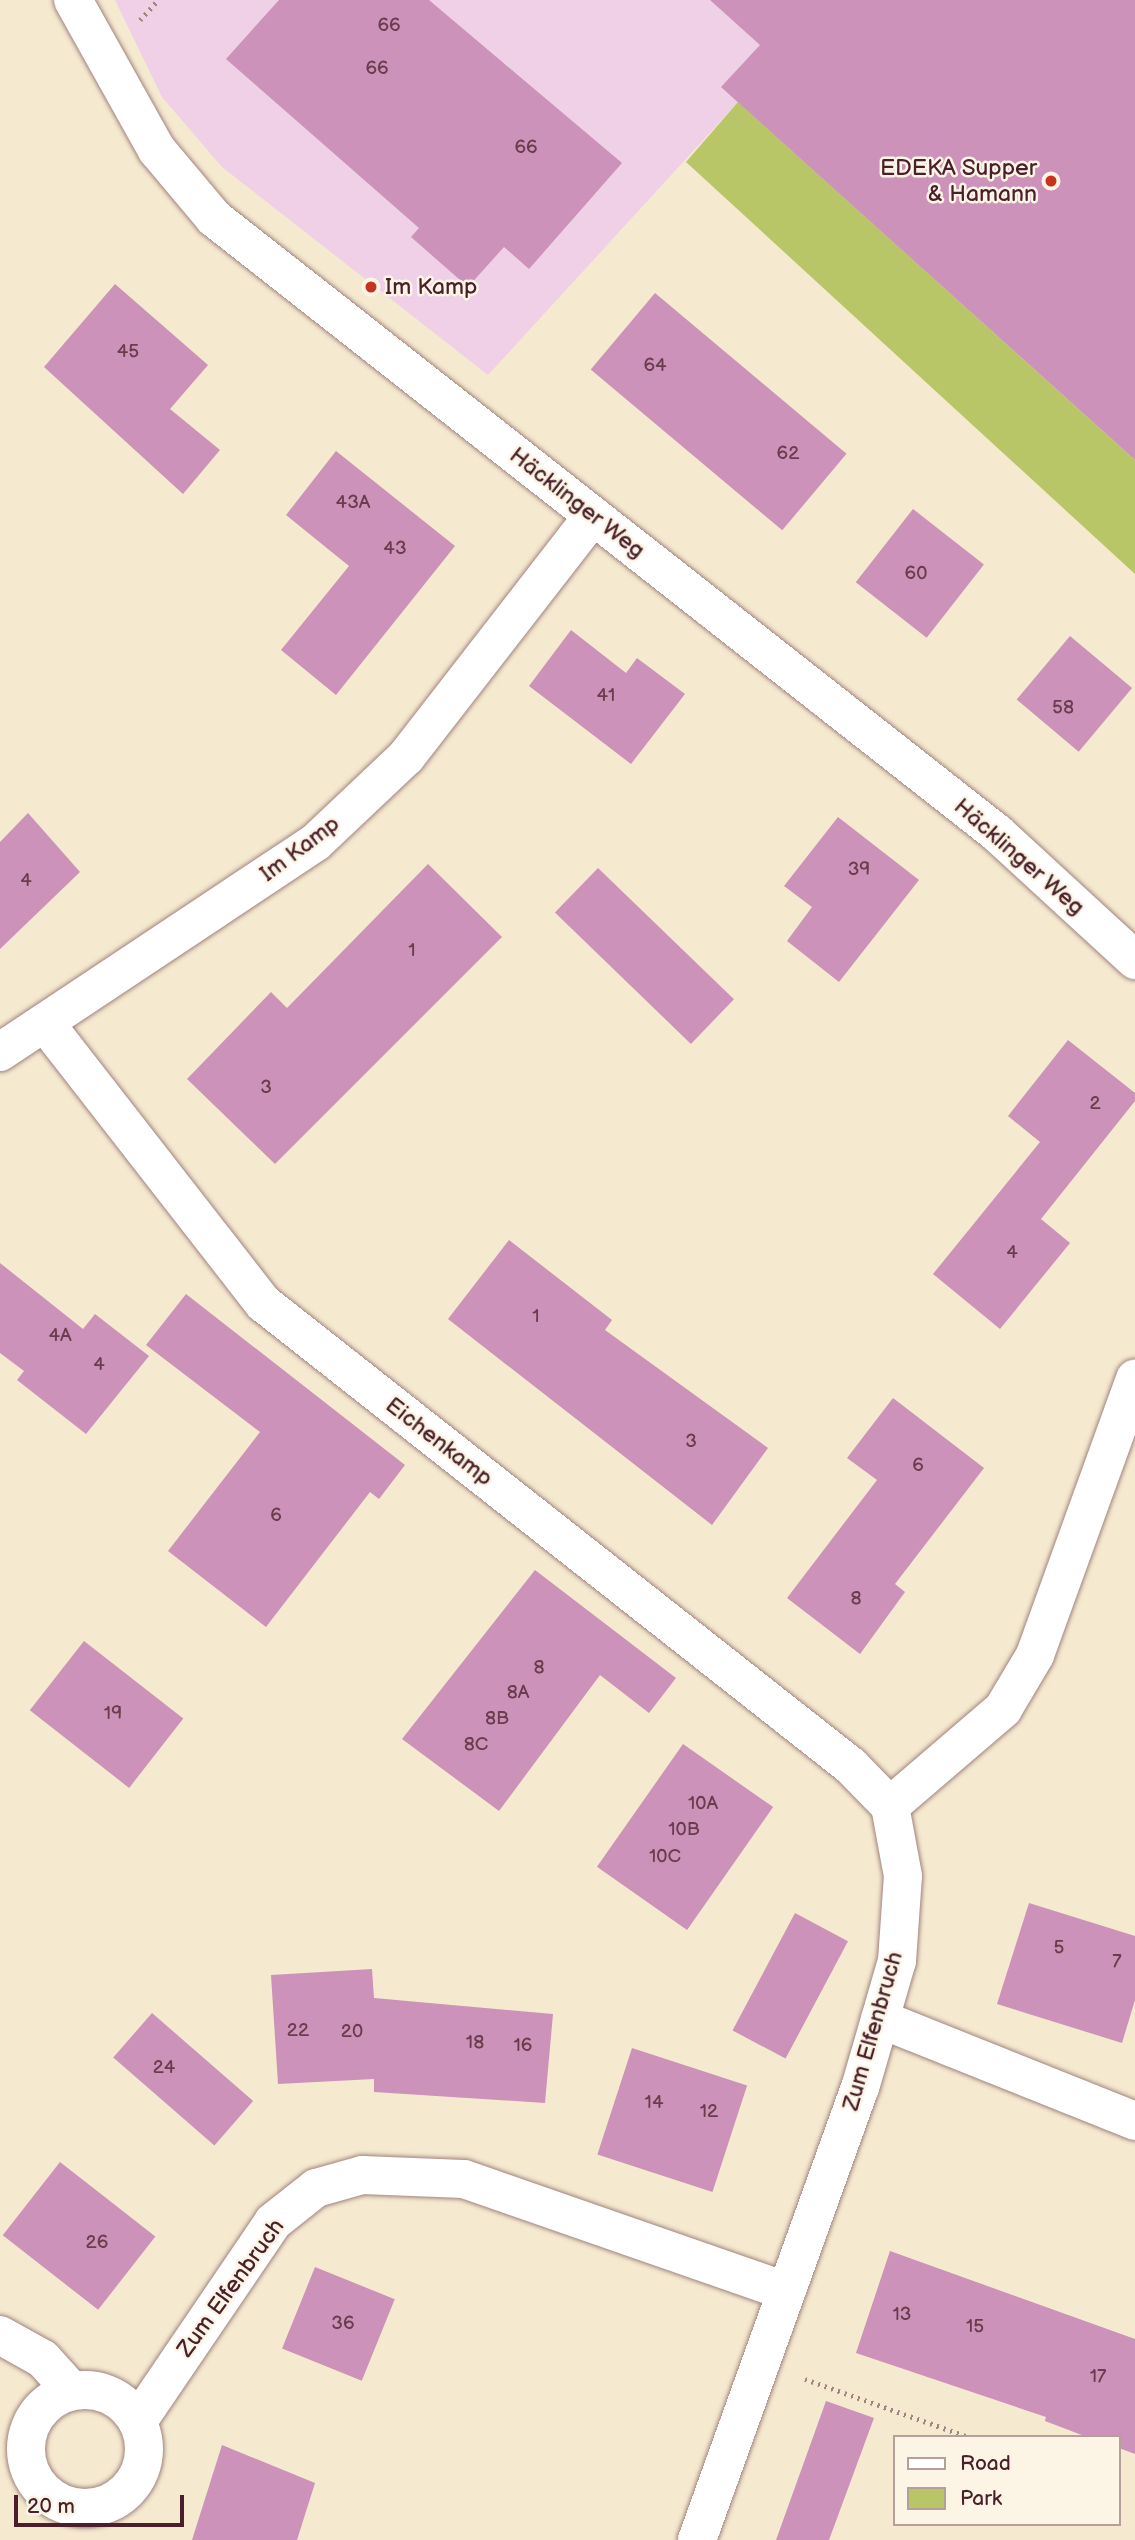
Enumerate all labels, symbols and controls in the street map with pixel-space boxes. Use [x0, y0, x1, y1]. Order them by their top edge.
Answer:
house number: 66 [377, 15, 401, 37]
house number: 66 [365, 58, 389, 80]
house number: 66 [514, 137, 538, 159]
place label: EDEKA Supper & Hamann [879, 154, 1037, 208]
marker: EDEKA Supper & Hamann [1043, 173, 1059, 189]
place label: Im Kamp [385, 273, 477, 301]
marker: Im Kamp [363, 279, 379, 295]
house number: 45 [117, 341, 139, 363]
house number: 64 [643, 355, 667, 377]
street label: Häcklinger Weg [504, 441, 650, 565]
house number: 62 [777, 443, 799, 465]
house number: 43A [336, 492, 370, 514]
house number: 43 [383, 538, 407, 560]
house number: 60 [905, 563, 927, 585]
house number: 41 [597, 685, 615, 707]
house number: 58 [1052, 697, 1074, 719]
street label: Häcklinger Weg [948, 793, 1090, 921]
street label: Im Kamp [255, 810, 345, 888]
house number: 39 [848, 859, 870, 881]
house number: 4 [20, 870, 32, 892]
house number: 1 [408, 940, 416, 962]
house number: 3 [260, 1077, 272, 1099]
house number: 2 [1089, 1093, 1101, 1115]
house number: 4 [1006, 1242, 1018, 1264]
house number: 1 [532, 1306, 540, 1328]
house number: 4A [48, 1325, 72, 1347]
house number: 4 [93, 1354, 105, 1376]
street label: Eichenkamp [380, 1392, 498, 1492]
house number: 3 [685, 1431, 697, 1453]
house number: 6 [912, 1455, 924, 1477]
house number: 6 [270, 1505, 282, 1527]
house number: 8 [850, 1588, 862, 1610]
house number: 8 [533, 1657, 545, 1679]
house number: 8A [507, 1682, 529, 1704]
house number: 19 [104, 1703, 122, 1725]
house number: 8B [485, 1708, 509, 1730]
house number: 8C [464, 1734, 488, 1756]
house number: 10A [688, 1793, 718, 1815]
house number: 10B [668, 1819, 700, 1841]
house number: 10C [649, 1846, 681, 1868]
house number: 5 [1054, 1937, 1064, 1959]
street label: Zum Elfenbruch [837, 1948, 909, 2114]
house number: 7 [1112, 1951, 1122, 1973]
house number: 22 [287, 2020, 309, 2042]
house number: 20 [341, 2021, 363, 2043]
house number: 18 [466, 2032, 484, 2054]
house number: 16 [514, 2035, 532, 2057]
house number: 24 [153, 2057, 175, 2079]
house number: 14 [645, 2092, 663, 2114]
house number: 12 [700, 2101, 718, 2123]
street label: Zum Elfenbruch [172, 2214, 290, 2362]
house number: 26 [86, 2232, 108, 2254]
house number: 13 [892, 2304, 912, 2326]
house number: 36 [331, 2313, 355, 2335]
house number: 15 [966, 2316, 984, 2338]
house number: 17 [1090, 2366, 1106, 2388]
legend [894, 2435, 1121, 2526]
text: Road [960, 2451, 1011, 2476]
scale bar [18, 2480, 187, 2524]
text: Park [960, 2486, 1002, 2511]
text: 20 m [27, 2494, 75, 2519]

